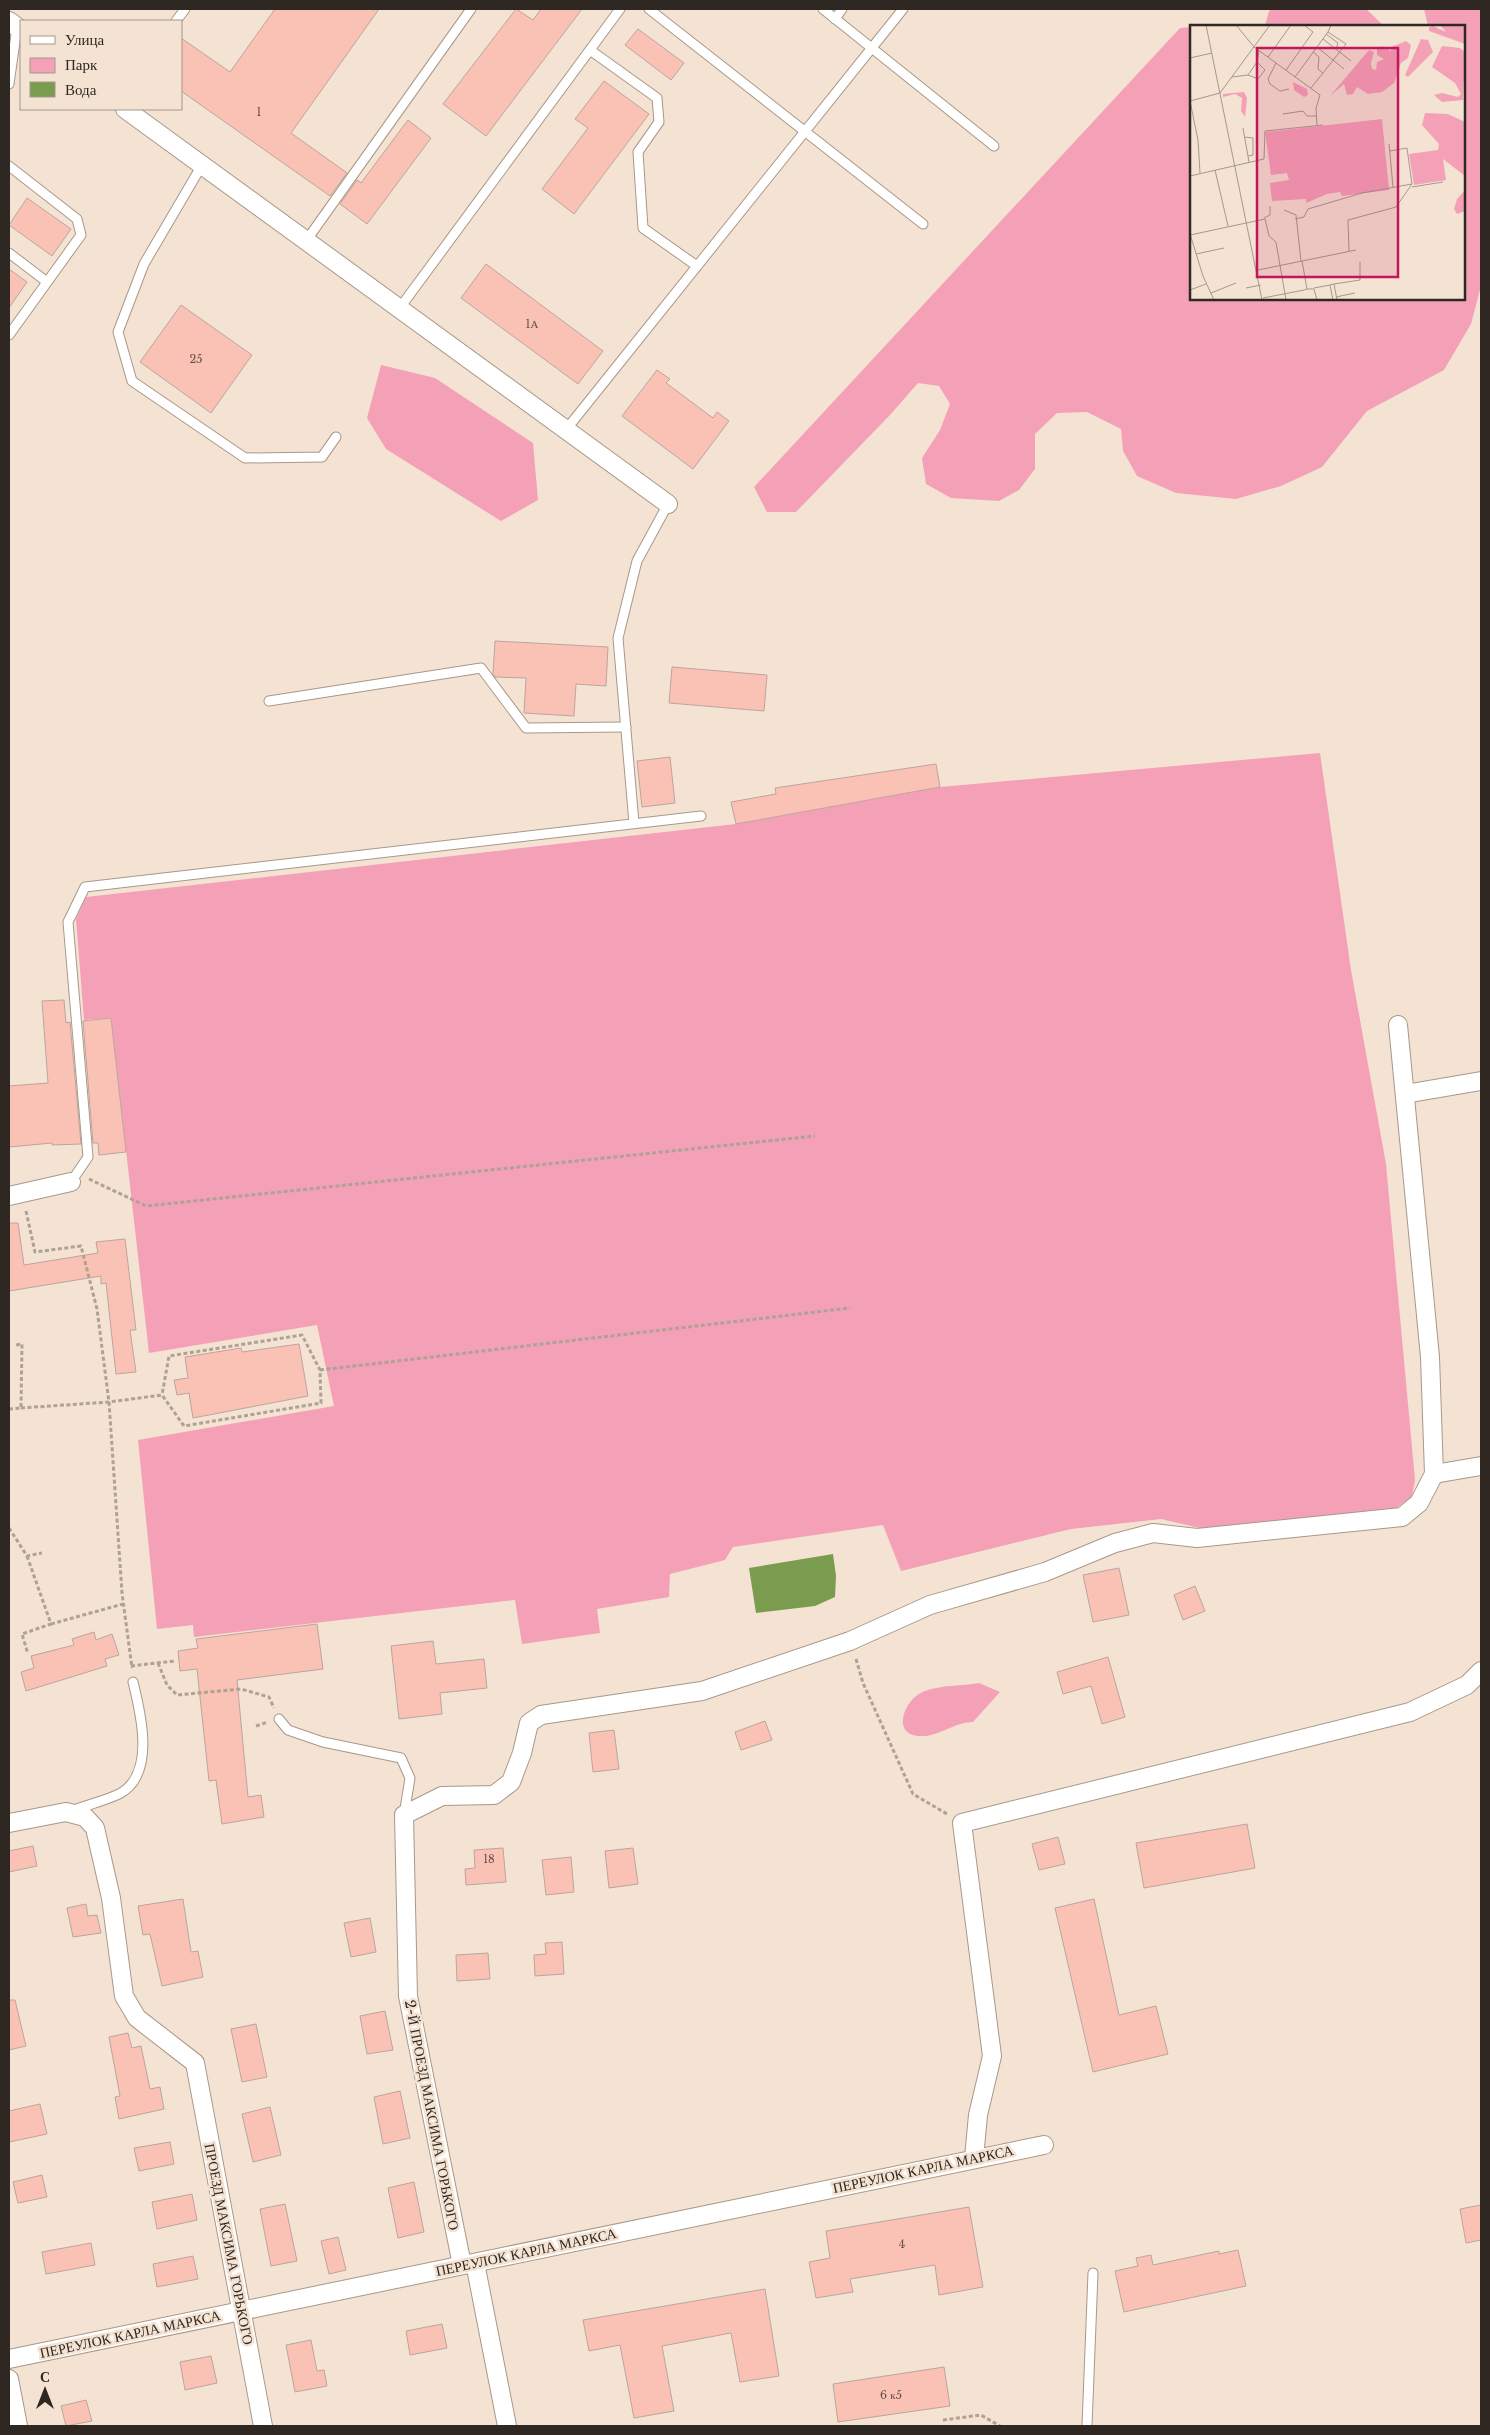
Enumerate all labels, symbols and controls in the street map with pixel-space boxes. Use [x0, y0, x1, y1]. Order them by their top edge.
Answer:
legend [20, 20, 182, 110]
inset map [1190, 25, 1465, 300]
text: Улица [65, 30, 104, 49]
text: Парк [65, 55, 98, 74]
text: Вода [65, 80, 97, 99]
house number: 1 [257, 105, 262, 119]
house number: 1А [526, 317, 538, 331]
house number: 25 [189, 352, 203, 366]
house number: 18 [483, 1852, 495, 1866]
street label: 2-Й ПРОЕЗД МАКСИМА ГОРЬКОГО [401, 1998, 463, 2232]
street label: ПЕРЕУЛОК КАРЛА МАРКСА [831, 2141, 1016, 2197]
street label: ПРОЕЗД МАКСИМА ГОРЬКОГО [201, 2142, 257, 2346]
street label: ПЕРЕУЛОК КАРЛА МАРКСА [434, 2224, 619, 2280]
house number: 4 [899, 2237, 905, 2251]
street label: ПЕРЕУЛОК КАРЛА МАРКСА [38, 2306, 223, 2362]
north arrow [20, 2365, 70, 2415]
text: С [40, 2368, 50, 2386]
house number: 6 к5 [880, 2388, 902, 2402]

